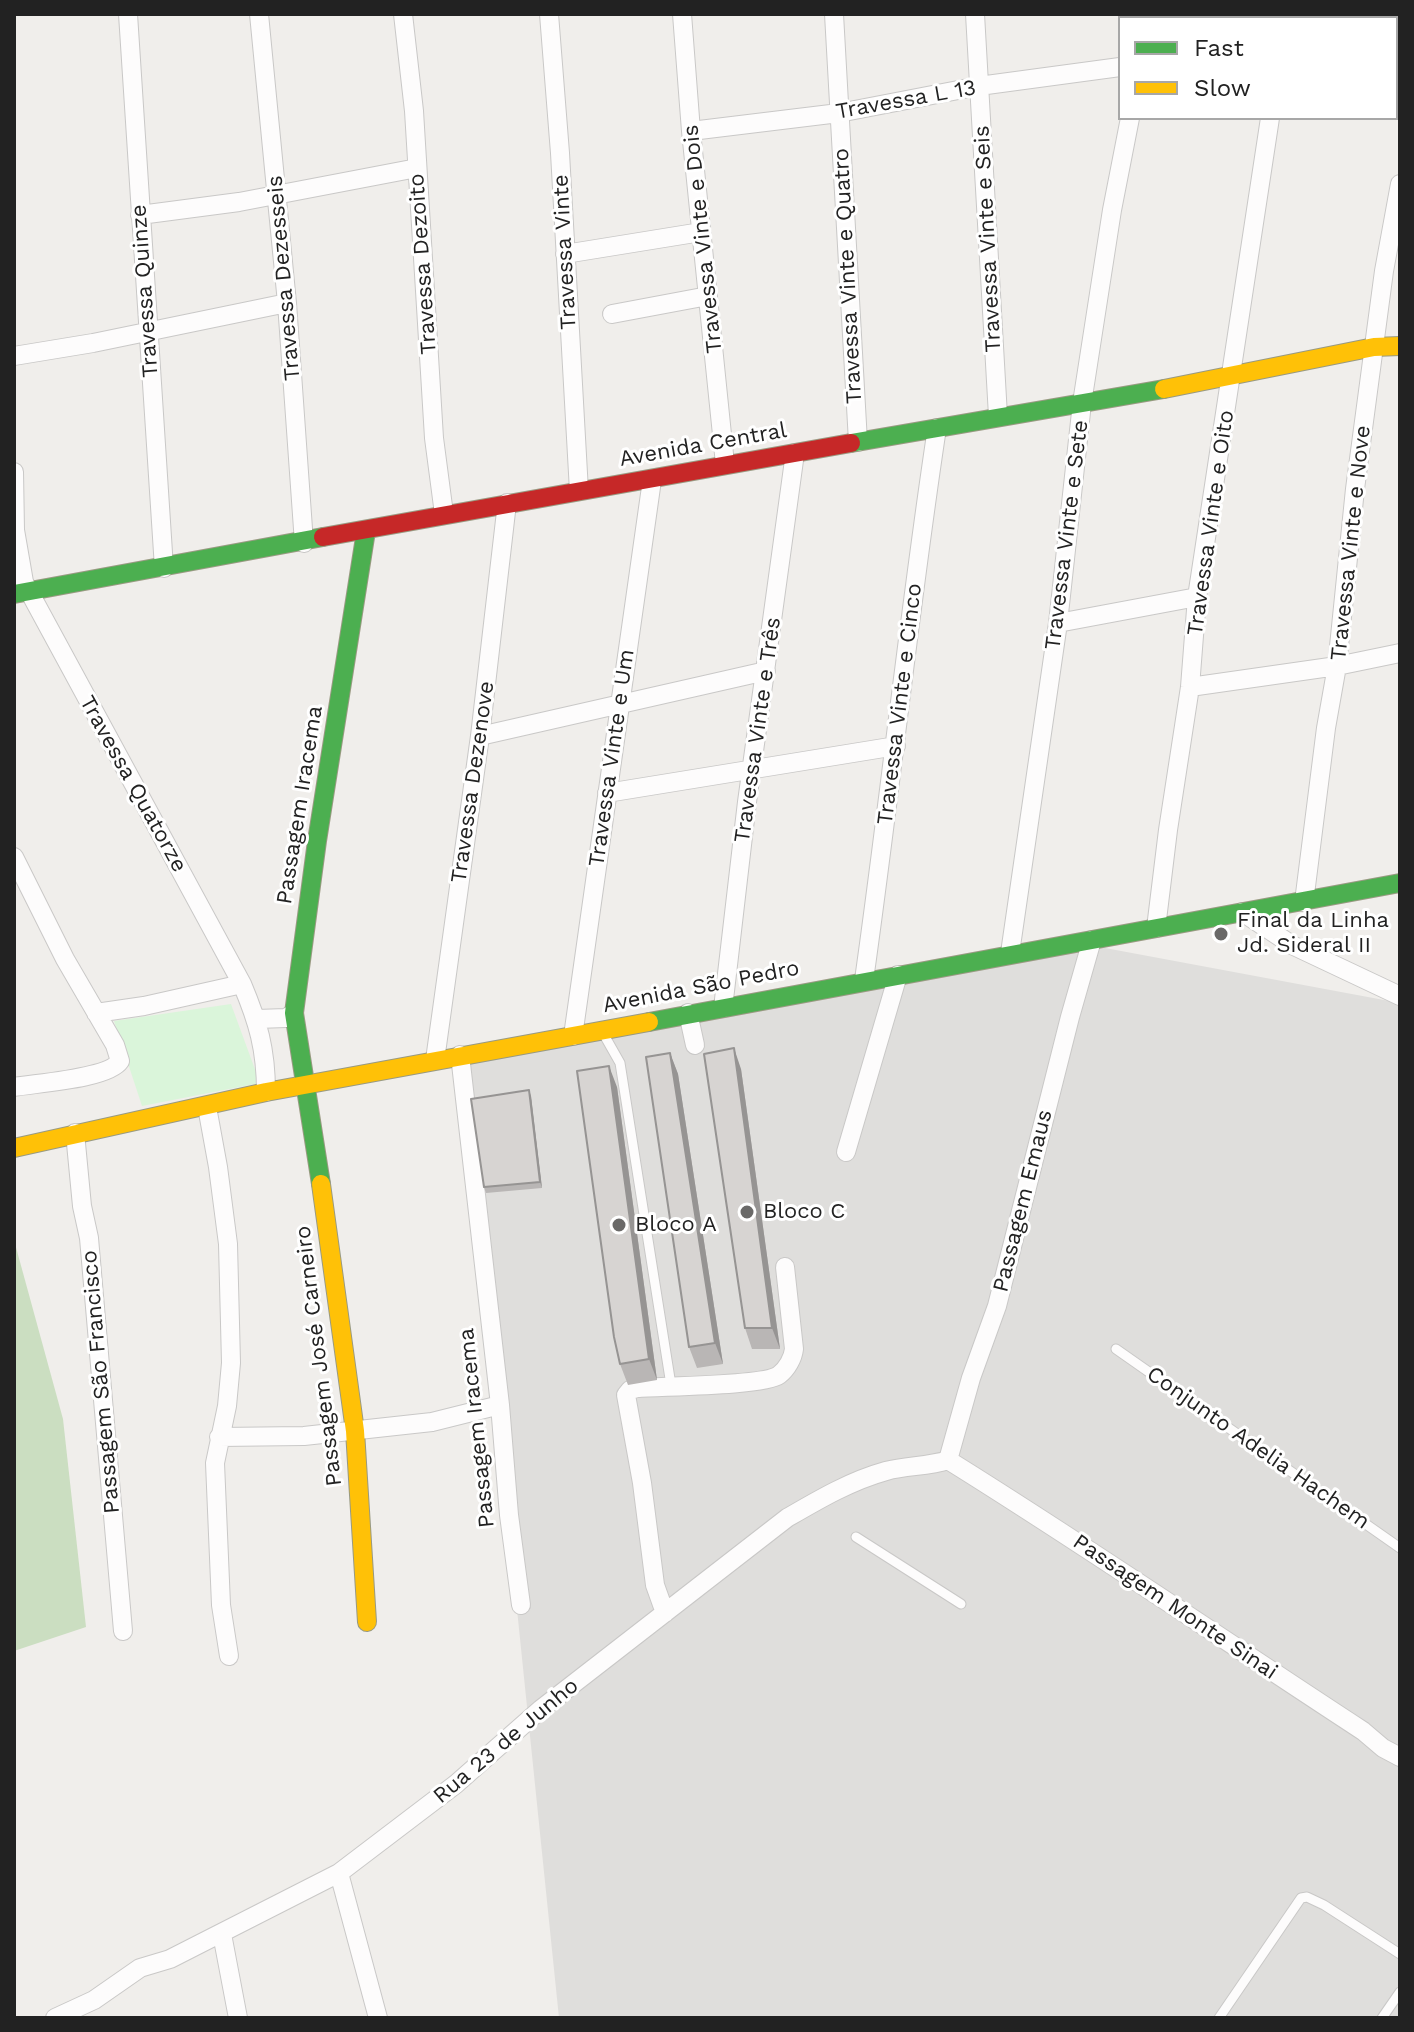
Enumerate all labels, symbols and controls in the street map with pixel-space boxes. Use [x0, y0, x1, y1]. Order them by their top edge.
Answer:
legend [1118, 16, 1398, 120]
text: Fast [1194, 34, 1244, 62]
text: Slow [1194, 74, 1251, 102]
street label: Travessa L 13 [834, 75, 978, 125]
street label: Travessa Vinte e Dois [678, 124, 728, 354]
street label: Travessa Vinte e Seis [969, 125, 1007, 353]
street label: Travessa Vinte e Quatro [828, 147, 868, 405]
street label: Travessa Dezoito [404, 173, 442, 355]
street label: Travessa Dezesseis [262, 174, 306, 382]
street label: Travessa Vinte [548, 174, 582, 330]
street label: Travessa Quinze [126, 204, 164, 378]
street label: Travessa Vinte e Oito [1182, 408, 1240, 638]
street label: Avenida Central [617, 417, 789, 473]
street label: Travessa Vinte e Sete [1040, 419, 1094, 651]
street label: Travessa Vinte e Nove [1326, 424, 1376, 662]
street label: Travessa Vinte e Cinco [872, 582, 928, 826]
street label: Travessa Vinte e Três [729, 615, 787, 845]
street label: Travessa Vinte e Um [584, 648, 640, 868]
street label: Travessa Dezenove [446, 679, 500, 885]
street label: Travessa Quatorze [74, 691, 192, 877]
street label: Passagem Iracema [271, 704, 329, 906]
place label: Final da Linha Jd. Sideral II [1237, 908, 1389, 960]
marker: Final da Linha Jd. Sideral II [1212, 925, 1230, 943]
street label: Avenida São Pedro [600, 955, 802, 1019]
street label: Passagem Emaus [988, 1107, 1058, 1295]
place label: Bloco C [763, 1199, 845, 1225]
marker: Bloco C [738, 1203, 756, 1221]
place label: Bloco A [635, 1212, 717, 1238]
marker: Bloco A [610, 1216, 628, 1234]
street label: Passagem José Carneiro [290, 1224, 348, 1488]
street label: Passagem São Francisco [76, 1249, 126, 1515]
street label: Passagem Iracema [453, 1327, 501, 1529]
street label: Conjunto Adelia Hachem [1141, 1361, 1375, 1535]
street label: Passagem Monte Sinai [1068, 1529, 1282, 1685]
street label: Rua 23 de Junho [428, 1673, 584, 1809]

